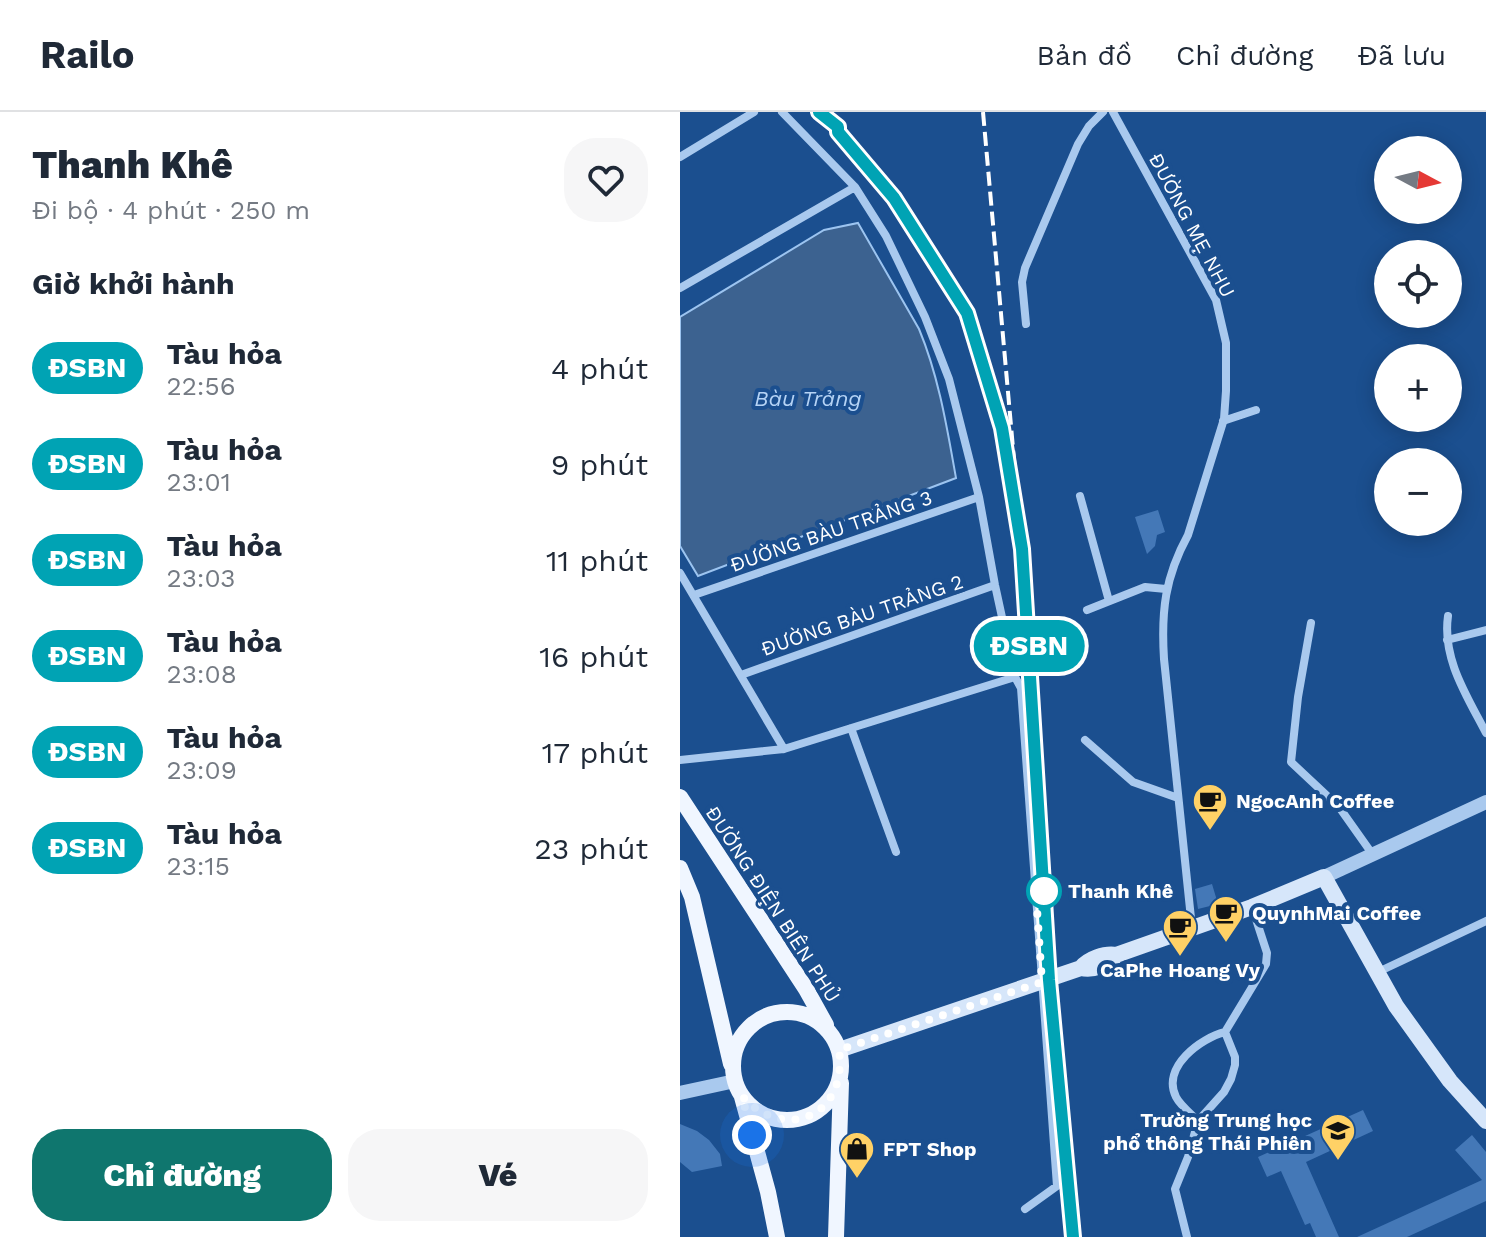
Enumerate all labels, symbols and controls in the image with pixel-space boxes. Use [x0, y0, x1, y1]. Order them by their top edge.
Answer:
text: Railo [40, 33, 134, 77]
text: Bản đồ [1037, 39, 1132, 72]
text: Chỉ đường [1176, 39, 1313, 72]
text: Đã lưu [1357, 39, 1446, 72]
north arrow [1374, 136, 1462, 224]
map controls [1374, 136, 1462, 536]
button: heart [564, 138, 648, 222]
text: Thanh Khê [32, 143, 233, 187]
street label: ĐƯỜNG MẸ NHU [1144, 149, 1240, 301]
text: Đi bộ · 4 phút · 250 m [32, 195, 310, 225]
button: locate [1374, 240, 1462, 328]
text: Giờ khởi hành [32, 266, 235, 301]
text: Tàu hỏa [167, 336, 282, 371]
button: + [1374, 344, 1462, 432]
text: ĐSBN [48, 351, 127, 384]
text: 4 phút [551, 351, 648, 386]
text: 22:56 [167, 371, 236, 401]
water label: Bàu Trảng [754, 386, 862, 411]
text: Tàu hỏa [167, 432, 282, 467]
text: ĐSBN [48, 447, 127, 480]
text: 9 phút [551, 447, 648, 482]
button: − [1374, 448, 1462, 536]
text: 23:01 [167, 467, 231, 497]
street label: ĐƯỜNG BÀU TRẢNG 3 [727, 485, 935, 577]
text: Tàu hỏa [167, 528, 282, 563]
text: ĐSBN [48, 543, 127, 576]
text: 11 phút [546, 543, 648, 578]
text: 23:03 [167, 563, 235, 593]
street label: ĐƯỜNG BÀU TRẢNG 2 [758, 569, 966, 661]
line badge: ĐSBN [973, 620, 1085, 672]
text: Tàu hỏa [167, 624, 282, 659]
text: ĐSBN [990, 629, 1068, 662]
text: ĐSBN [48, 639, 127, 672]
text: 16 phút [539, 639, 648, 674]
text: 23:08 [167, 659, 237, 689]
text: Tàu hỏa [167, 720, 282, 755]
text: ĐSBN [48, 735, 127, 768]
text: 17 phút [542, 735, 648, 770]
text: 23:09 [167, 755, 237, 785]
cafe icon: NgocAnh Coffee [1191, 782, 1229, 832]
place label: NgocAnh Coffee [1236, 789, 1394, 813]
street label: ĐƯỜNG ĐIỆN BIÊN PHỦ [701, 801, 845, 1007]
text: Tàu hỏa [167, 816, 282, 851]
text: ĐSBN [48, 831, 127, 864]
text: 23 phút [534, 831, 648, 866]
text: 23:15 [167, 851, 230, 881]
marker: Thanh Khê [1027, 874, 1061, 908]
place label: Thanh Khê [1068, 879, 1173, 903]
cafe icon: QuynhMai Coffee [1207, 894, 1245, 944]
place label: QuynhMai Coffee [1252, 901, 1421, 925]
cafe icon: CaPhe Hoang Vy [1161, 908, 1199, 958]
place label: CaPhe Hoang Vy [1100, 958, 1261, 982]
place label: Trường Trung học phổ thông Thái Phiên [1103, 1108, 1312, 1155]
school or university icon: Trường Trung học phổ thông Thái Phiên [1319, 1112, 1357, 1162]
your location [732, 1115, 772, 1155]
button: Chỉ đường [32, 1129, 332, 1221]
button: Vé [348, 1129, 648, 1221]
shop icon: FPT Shop [838, 1130, 876, 1180]
place label: FPT Shop [883, 1137, 977, 1161]

